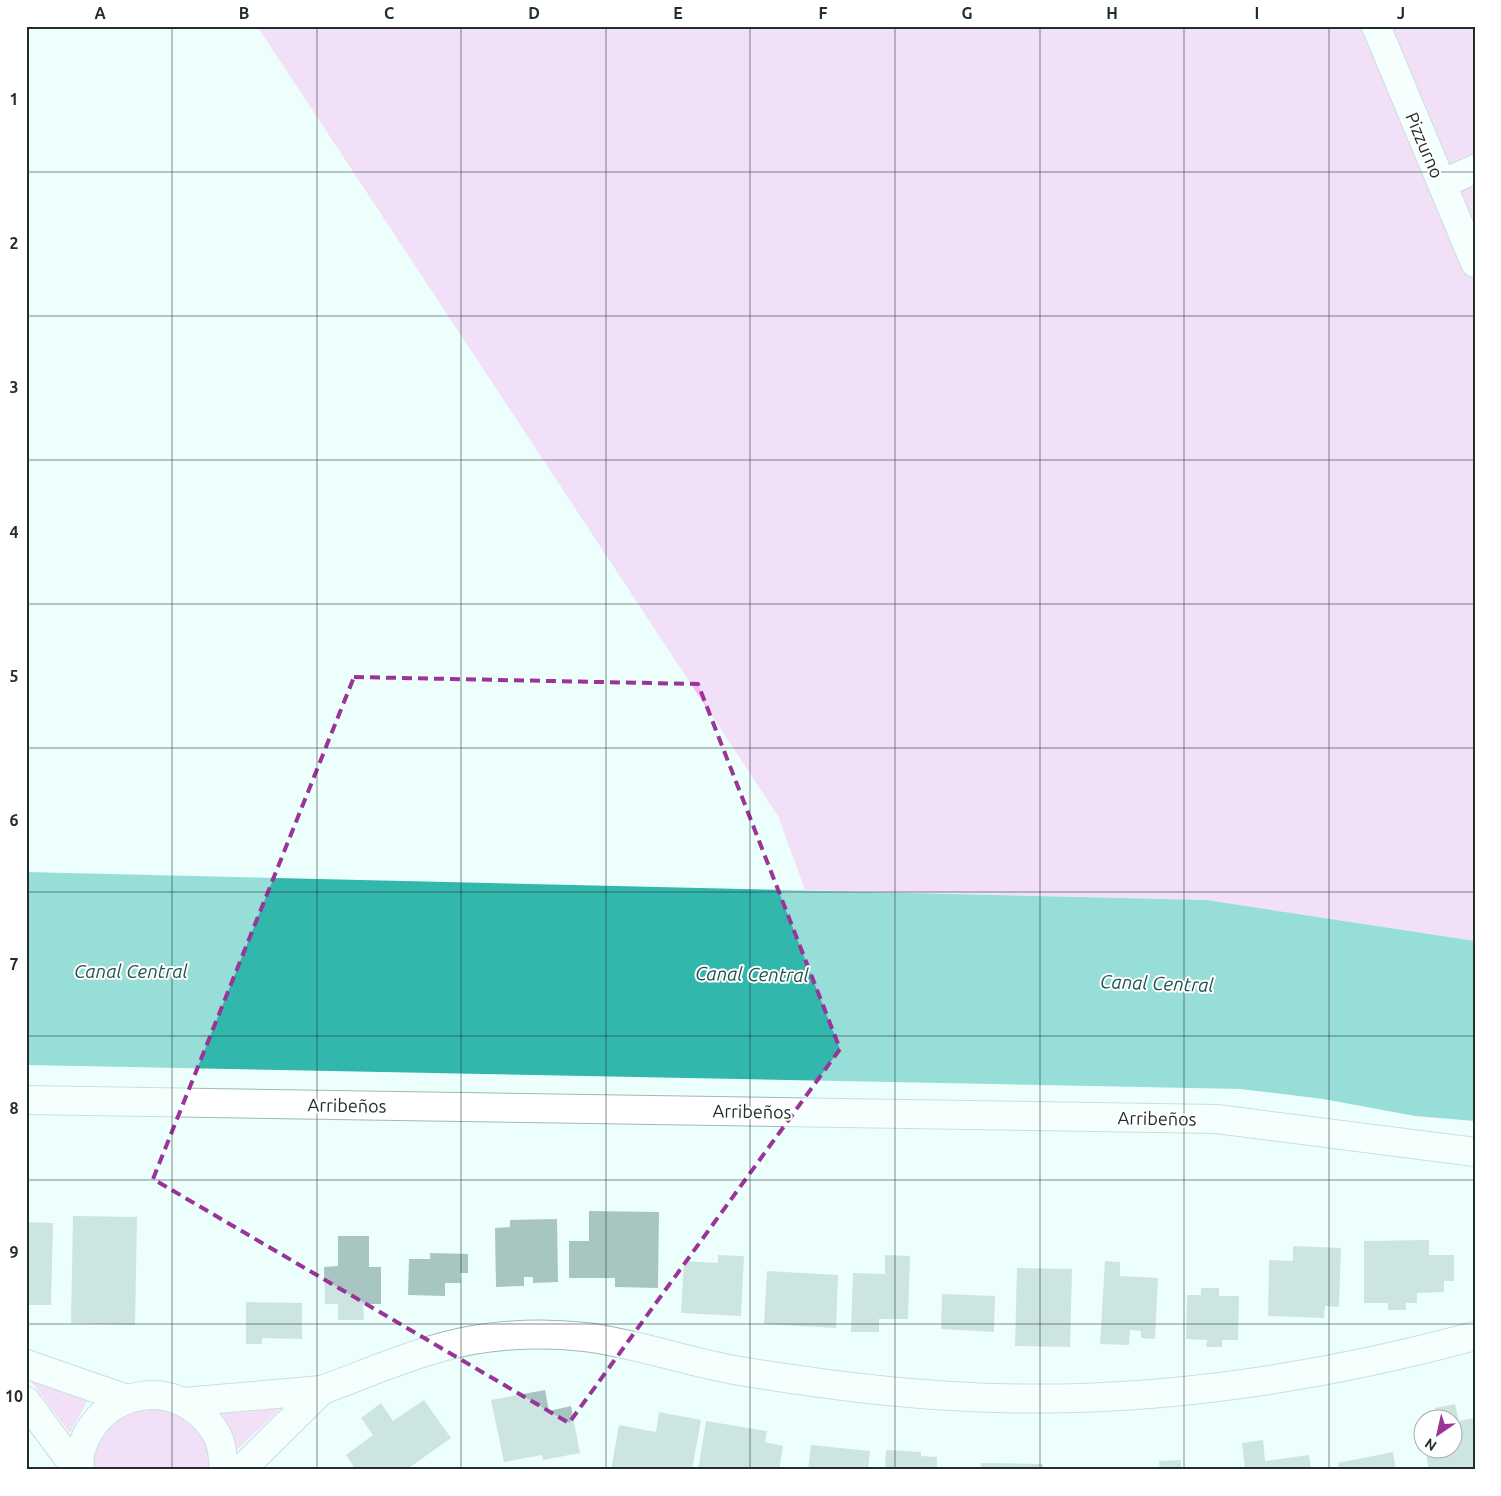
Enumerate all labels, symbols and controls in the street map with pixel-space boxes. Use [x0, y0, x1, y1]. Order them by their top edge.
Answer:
text: A [94, 4, 106, 22]
text: B [239, 4, 249, 22]
text: C [384, 4, 394, 22]
text: D [528, 4, 540, 22]
text: E [673, 4, 683, 22]
text: F [819, 4, 828, 22]
text: G [961, 4, 973, 22]
text: H [1106, 4, 1118, 22]
text: I [1255, 4, 1259, 22]
text: J [1397, 4, 1405, 22]
text: 1 [9, 90, 19, 108]
street label: Pizzurno [1402, 109, 1448, 181]
text: 2 [9, 234, 19, 252]
text: 3 [9, 378, 19, 396]
text: 4 [9, 523, 19, 541]
text: 5 [9, 667, 19, 685]
text: 6 [9, 811, 19, 829]
text: 7 [9, 955, 19, 973]
water label: Canal Central [74, 960, 189, 982]
water label: Canal Central [695, 962, 810, 986]
water label: Canal Central [1100, 970, 1215, 996]
street label: Arribeños [307, 1094, 387, 1116]
text: 8 [9, 1099, 19, 1117]
street label: Arribeños [712, 1100, 792, 1122]
street label: Arribeños [1117, 1107, 1197, 1129]
text: 9 [9, 1243, 19, 1261]
text: 10 [5, 1387, 23, 1405]
north arrow [1414, 1408, 1464, 1458]
text: N [1422, 1435, 1440, 1454]

